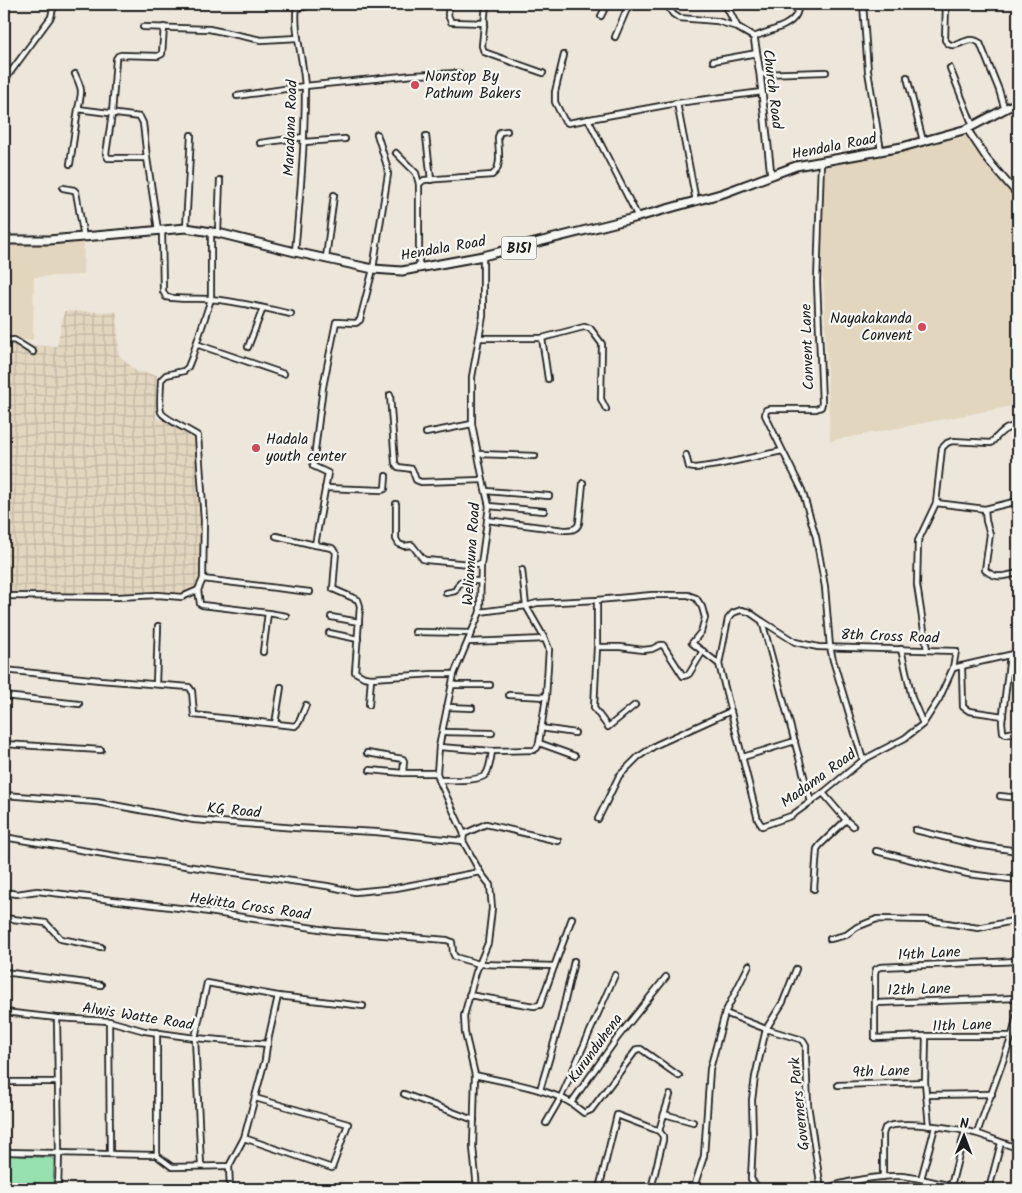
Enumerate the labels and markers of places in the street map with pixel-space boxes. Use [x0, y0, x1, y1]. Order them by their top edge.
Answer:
place label: Nonstop By Pathum Bakers [425, 65, 522, 106]
marker: Nonstop By Pathum Bakers [409, 79, 421, 91]
place label: Nayakakanda Convent [830, 307, 912, 348]
marker: Nayakakanda Convent [916, 321, 928, 333]
place label: Hadala youth center [265, 428, 347, 469]
marker: Hadala youth center [250, 442, 262, 454]

